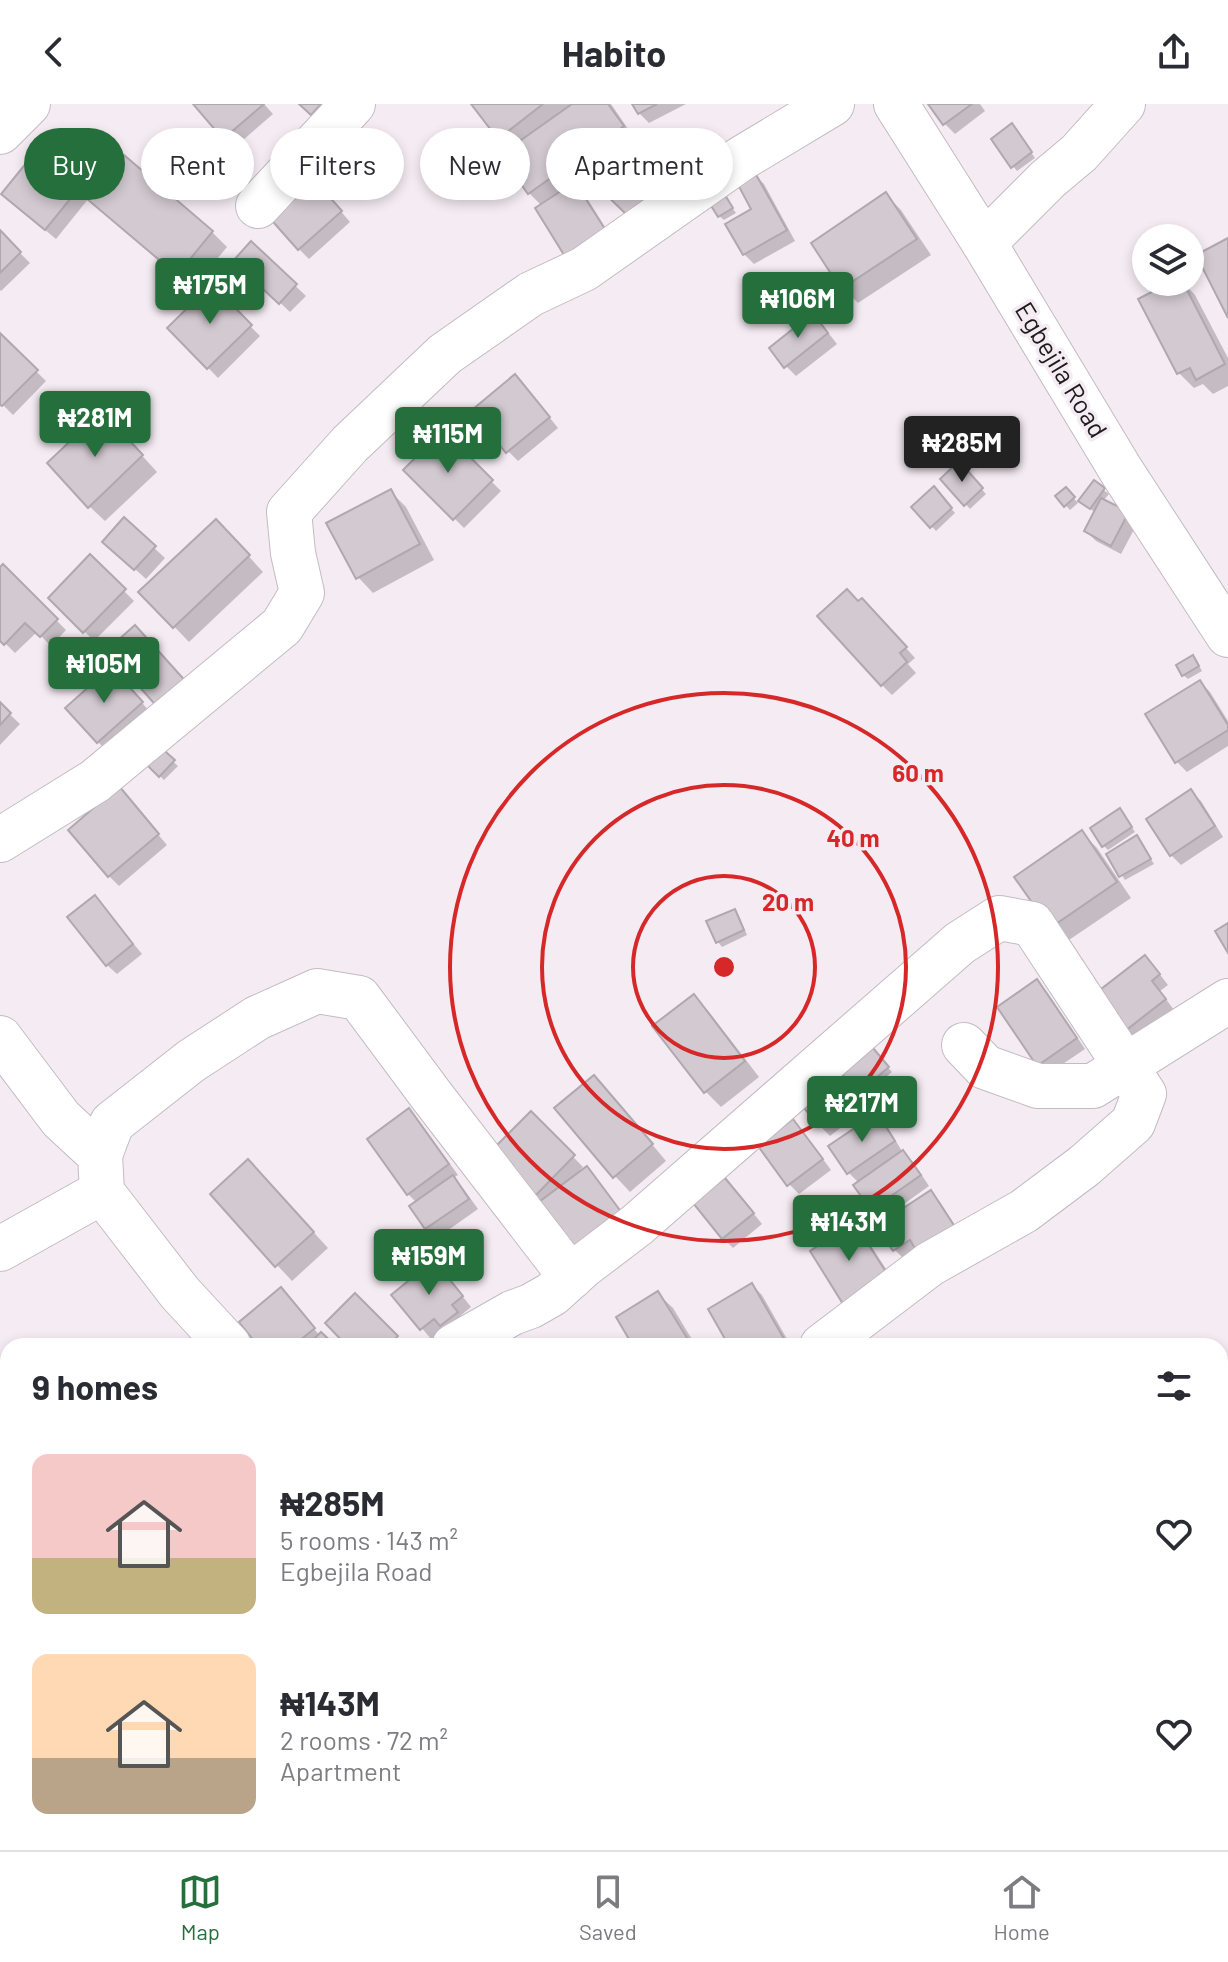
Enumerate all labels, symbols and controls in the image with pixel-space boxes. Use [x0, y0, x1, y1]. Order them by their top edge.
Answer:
icon: back [32, 30, 76, 74]
icon: share [1152, 30, 1196, 74]
text: Habito [562, 31, 666, 74]
chip: Buy [24, 128, 125, 200]
chip: Rent [141, 128, 254, 200]
chip: Filters [270, 128, 404, 200]
chip: New [420, 128, 530, 200]
chip: Apartment [546, 128, 733, 200]
map controls [1132, 224, 1204, 296]
button: layers [1132, 224, 1204, 296]
pin: ₦175M [154, 258, 266, 326]
text: ₦175M [173, 268, 247, 299]
pin: ₦106M [742, 272, 854, 340]
text: ₦106M [760, 282, 836, 313]
street label: Egbejila Road [1010, 296, 1115, 443]
pin: ₦281M [39, 391, 151, 459]
text: ₦281M [58, 401, 132, 432]
pin: ₦115M [392, 407, 504, 475]
pin: ₦285M [906, 416, 1018, 484]
text: ₦115M [413, 417, 483, 448]
text: ₦285M [922, 426, 1002, 457]
pin: ₦105M [48, 637, 160, 705]
text: ₦105M [66, 647, 142, 678]
text: 60 m [892, 758, 944, 787]
text: 40 m [826, 823, 880, 852]
text: 20 m [762, 887, 814, 916]
centre of rings [710, 953, 738, 981]
pin: ₦217M [806, 1076, 918, 1144]
text: ₦217M [825, 1086, 899, 1117]
pin: ₦143M [793, 1195, 905, 1263]
text: ₦143M [811, 1205, 887, 1236]
pin: ₦159M [373, 1229, 485, 1297]
text: ₦159M [392, 1239, 466, 1270]
icon: filters [1152, 1364, 1196, 1408]
text: 9 homes [32, 1366, 158, 1407]
text: ₦285M [280, 1482, 385, 1523]
icon: home [96, 1486, 192, 1582]
icon: heart [1152, 1512, 1196, 1556]
text: 5 rooms · 143 m² [280, 1524, 458, 1555]
text: Egbejila Road [280, 1555, 432, 1586]
text: ₦143M [280, 1682, 380, 1723]
icon: home [96, 1686, 192, 1782]
icon: heart [1152, 1712, 1196, 1756]
text: 2 rooms · 72 m² [280, 1724, 448, 1755]
text: Apartment [280, 1755, 401, 1786]
tab: Map [178, 1870, 222, 1944]
tab: Saved [579, 1870, 637, 1944]
tab: Home [993, 1870, 1050, 1944]

